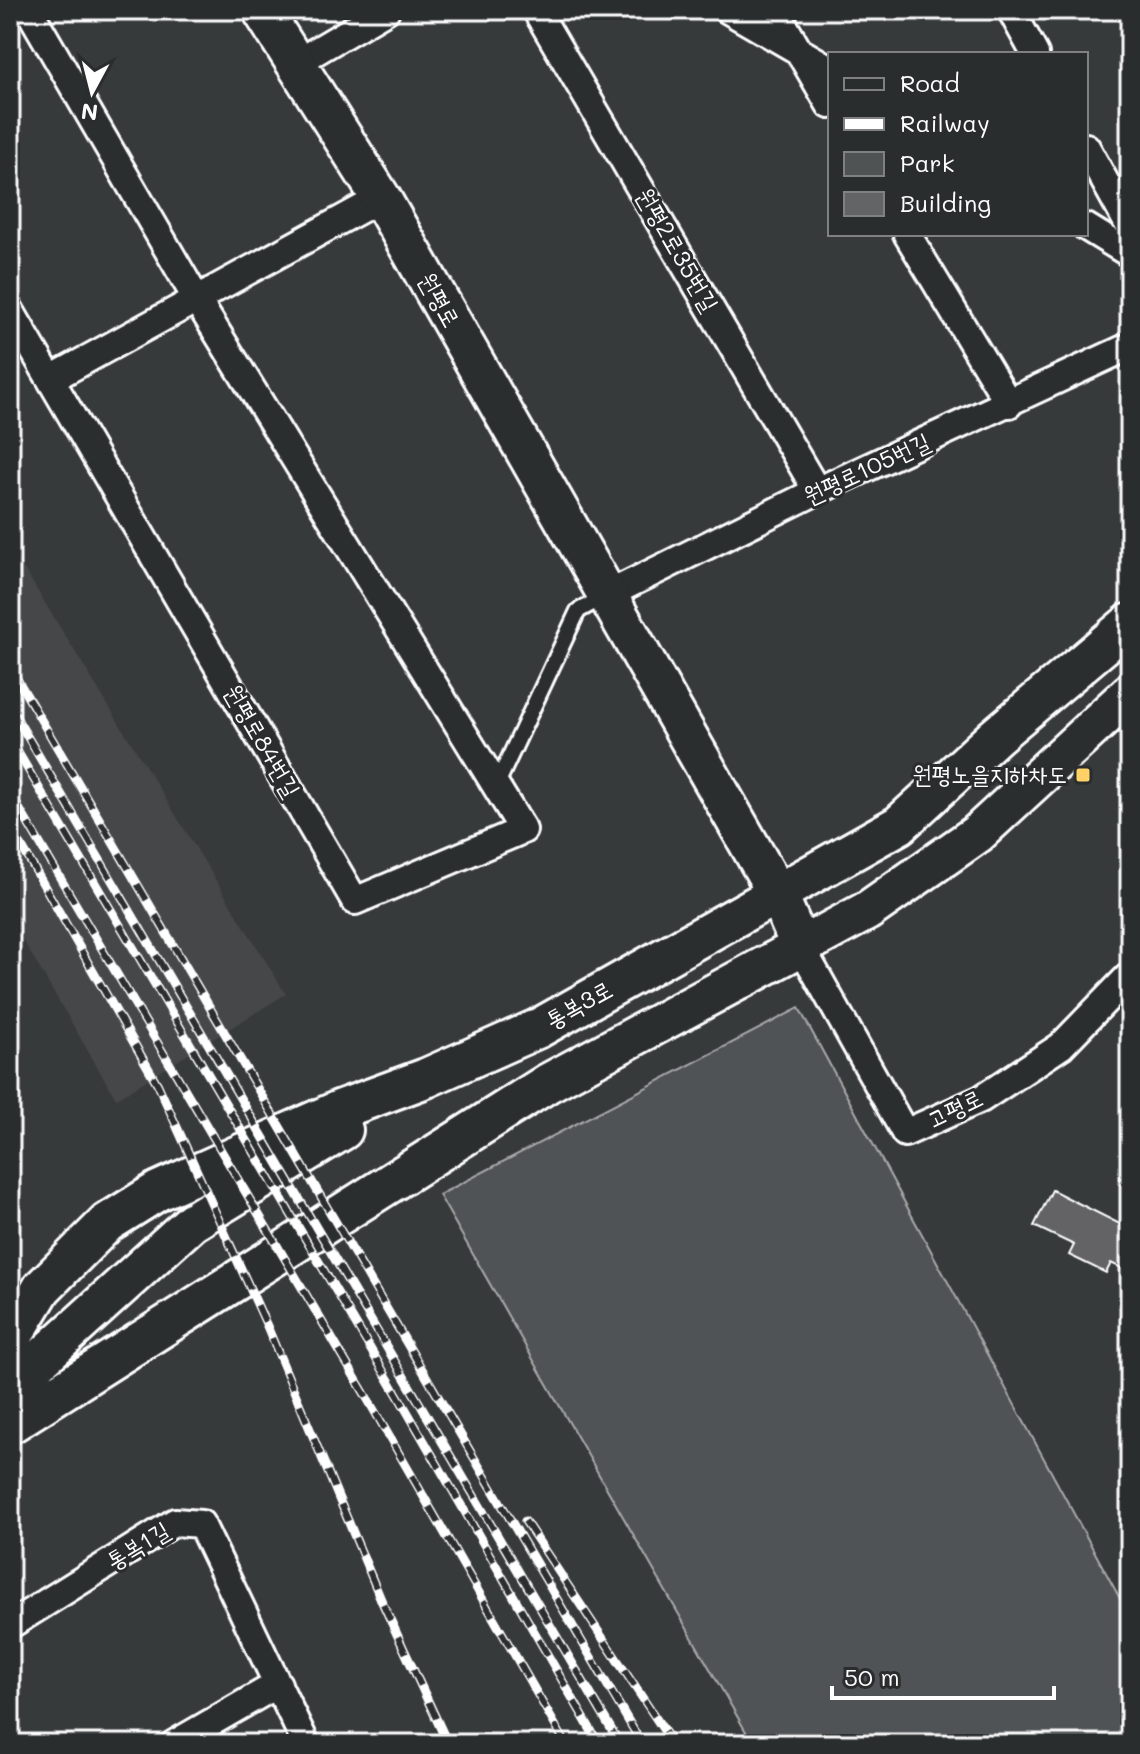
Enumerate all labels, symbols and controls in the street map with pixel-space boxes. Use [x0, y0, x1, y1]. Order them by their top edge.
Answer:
north arrow [52, 52, 132, 132]
legend [828, 52, 1088, 236]
text: Road [900, 67, 960, 98]
text: N [79, 97, 100, 128]
text: Railway [900, 107, 990, 138]
text: Park [900, 147, 954, 178]
street label: 원평2로35번길 [630, 182, 726, 317]
text: Building [900, 187, 991, 218]
street label: 원평로 [413, 266, 468, 332]
street label: 원평로105번길 [798, 425, 935, 510]
street label: 원평로84번길 [219, 678, 308, 802]
place label: 원평노을지하차도 [913, 758, 1067, 789]
marker: 원평노을지하차도 [1074, 766, 1092, 784]
street label: 통복3로 [539, 973, 617, 1035]
street label: 고평로 [922, 1081, 987, 1134]
street label: 통복1길 [100, 1514, 175, 1576]
scale bar [832, 1650, 1054, 1700]
text: 50 m [844, 1661, 900, 1692]

